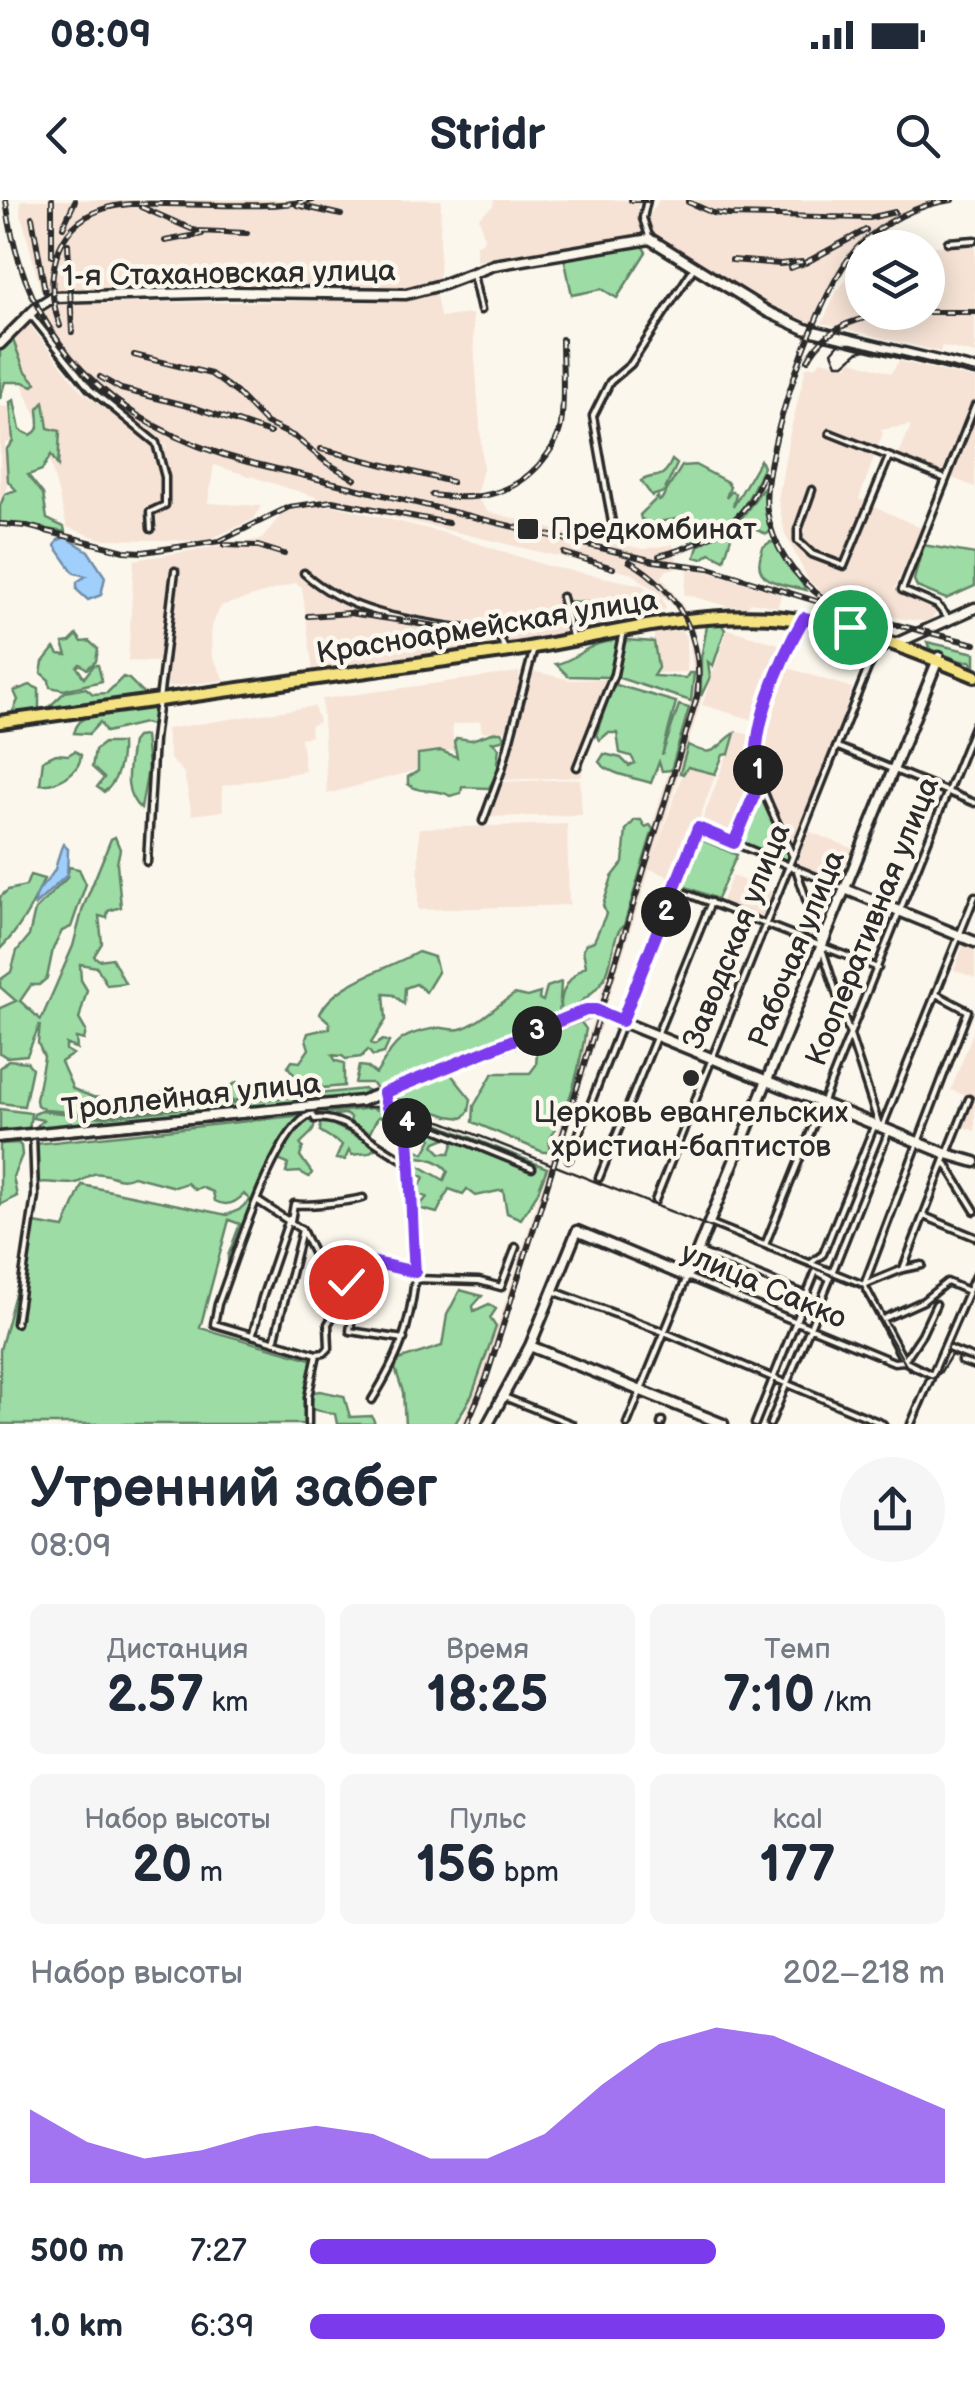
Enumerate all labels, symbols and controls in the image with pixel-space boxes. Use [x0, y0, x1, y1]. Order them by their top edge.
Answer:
text: 08:09 [50, 13, 152, 58]
icon: back [30, 108, 85, 163]
text: Stridr [430, 108, 545, 163]
icon: search [890, 108, 945, 163]
map controls [845, 230, 945, 330]
button: layers [845, 230, 945, 330]
street label: 1-я Стахановская улица [62, 253, 396, 295]
place label: Предкомбинат [550, 512, 757, 548]
marker: Предкомбинат [515, 516, 541, 542]
street label: Красноармейская улица [314, 582, 661, 672]
pin [808, 585, 893, 670]
icon: arrive [823, 600, 878, 655]
pin: 1 [733, 745, 783, 795]
text: 1 [752, 753, 764, 786]
street label: Кооперативная улица [799, 771, 947, 1071]
street label: Заводская улица [675, 818, 799, 1054]
street label: Рабочая улица [741, 845, 853, 1053]
pin: 2 [641, 887, 691, 937]
text: 2 [658, 895, 674, 928]
pin: 3 [512, 1006, 562, 1056]
text: 3 [529, 1014, 545, 1047]
street label: Троллейная улица [60, 1065, 323, 1128]
marker: Церковь евангельских христиан-баптистов [680, 1067, 702, 1089]
place label: Церковь евангельских христиан-баптистов [534, 1095, 848, 1165]
pin: 4 [382, 1098, 432, 1148]
text: 4 [399, 1106, 415, 1139]
street label: улица Сакко [675, 1235, 852, 1337]
pin [304, 1240, 389, 1325]
icon: check [319, 1255, 374, 1310]
text: Утренний забег [30, 1456, 438, 1523]
button: share [840, 1457, 945, 1562]
text: 08:09 [30, 1527, 111, 1566]
text: Дистанция [107, 1633, 248, 1666]
text: Время [446, 1633, 529, 1666]
text: Темп [764, 1633, 831, 1666]
text: 2.57 [107, 1666, 204, 1726]
text: 18:25 [427, 1666, 548, 1726]
text: 7:10 [723, 1666, 815, 1726]
text: km [204, 1686, 248, 1719]
text: /km [815, 1686, 872, 1719]
text: Набор высоты [84, 1803, 271, 1836]
text: Пульс [449, 1803, 526, 1836]
text: kcal [772, 1803, 823, 1836]
text: 20 [132, 1836, 192, 1896]
text: 156 [416, 1836, 496, 1896]
text: 177 [759, 1836, 836, 1896]
text: m [192, 1856, 223, 1889]
text: bpm [496, 1856, 559, 1889]
text: Набор высоты [30, 1954, 243, 1993]
text: 202–218 m [783, 1954, 945, 1993]
text: 500 m [30, 2232, 124, 2271]
text: 7:27 [190, 2232, 247, 2271]
text: 1.0 km [30, 2307, 123, 2346]
text: 6:39 [190, 2307, 254, 2346]

